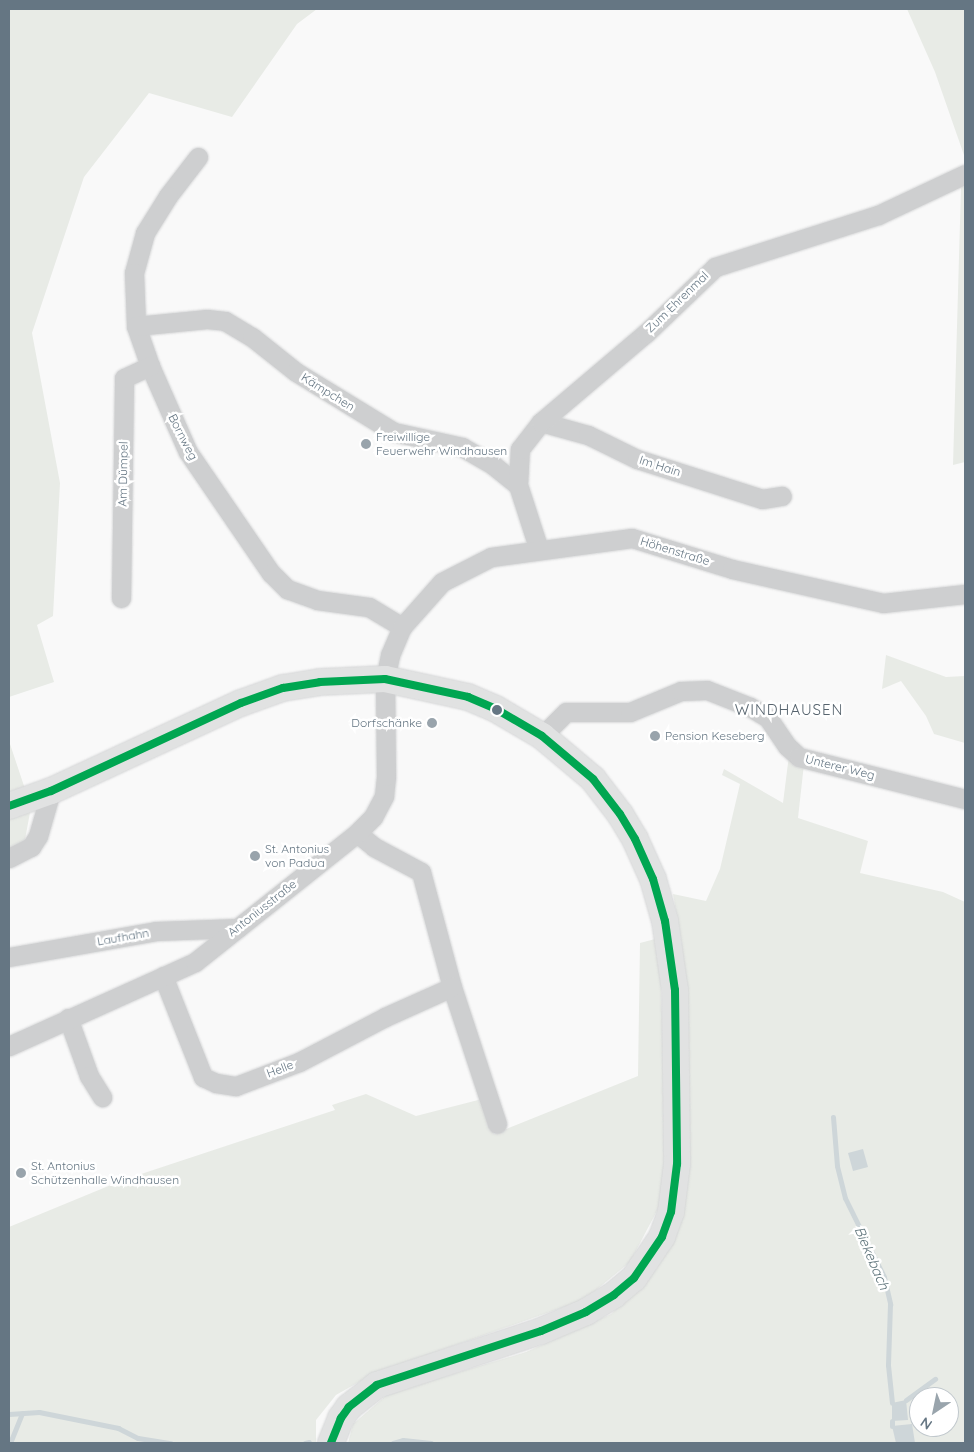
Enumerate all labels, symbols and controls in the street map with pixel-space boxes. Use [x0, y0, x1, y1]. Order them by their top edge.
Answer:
street label: Zum Ehrenmal [643, 269, 711, 335]
street label: Kämpchen [299, 370, 357, 414]
street label: Bornweg [165, 412, 201, 462]
place label: Freiwillige Feuerwehr Windhausen [376, 430, 507, 458]
marker: Freiwillige Feuerwehr Windhausen [360, 438, 372, 450]
street label: Am Dümpel [115, 441, 131, 507]
street label: Im Hain [638, 453, 682, 479]
street label: Höhenstraße [639, 534, 711, 568]
district label: WINDHAUSEN [733, 701, 845, 719]
unlabelled marker [492, 705, 502, 715]
place label: Dorfschänke [351, 716, 422, 730]
marker: Dorfschänke [426, 717, 438, 729]
place label: Pension Keseberg [665, 729, 764, 743]
marker: Pension Keseberg [649, 730, 661, 742]
street label: Unterer Weg [804, 751, 876, 783]
place label: St. Antonius von Padua [265, 842, 329, 870]
marker: St. Antonius von Padua [249, 850, 261, 862]
street label: Antoniusstraße [225, 877, 299, 939]
street label: Laufhahn [96, 925, 150, 949]
street label: Helle [265, 1057, 295, 1081]
place label: St. Antonius Schützenhalle Windhausen [31, 1159, 179, 1187]
marker: St. Antonius Schützenhalle Windhausen [15, 1167, 27, 1179]
water label: Biekebach [851, 1224, 893, 1292]
north arrow [909, 1387, 959, 1437]
text: N [917, 1413, 935, 1434]

